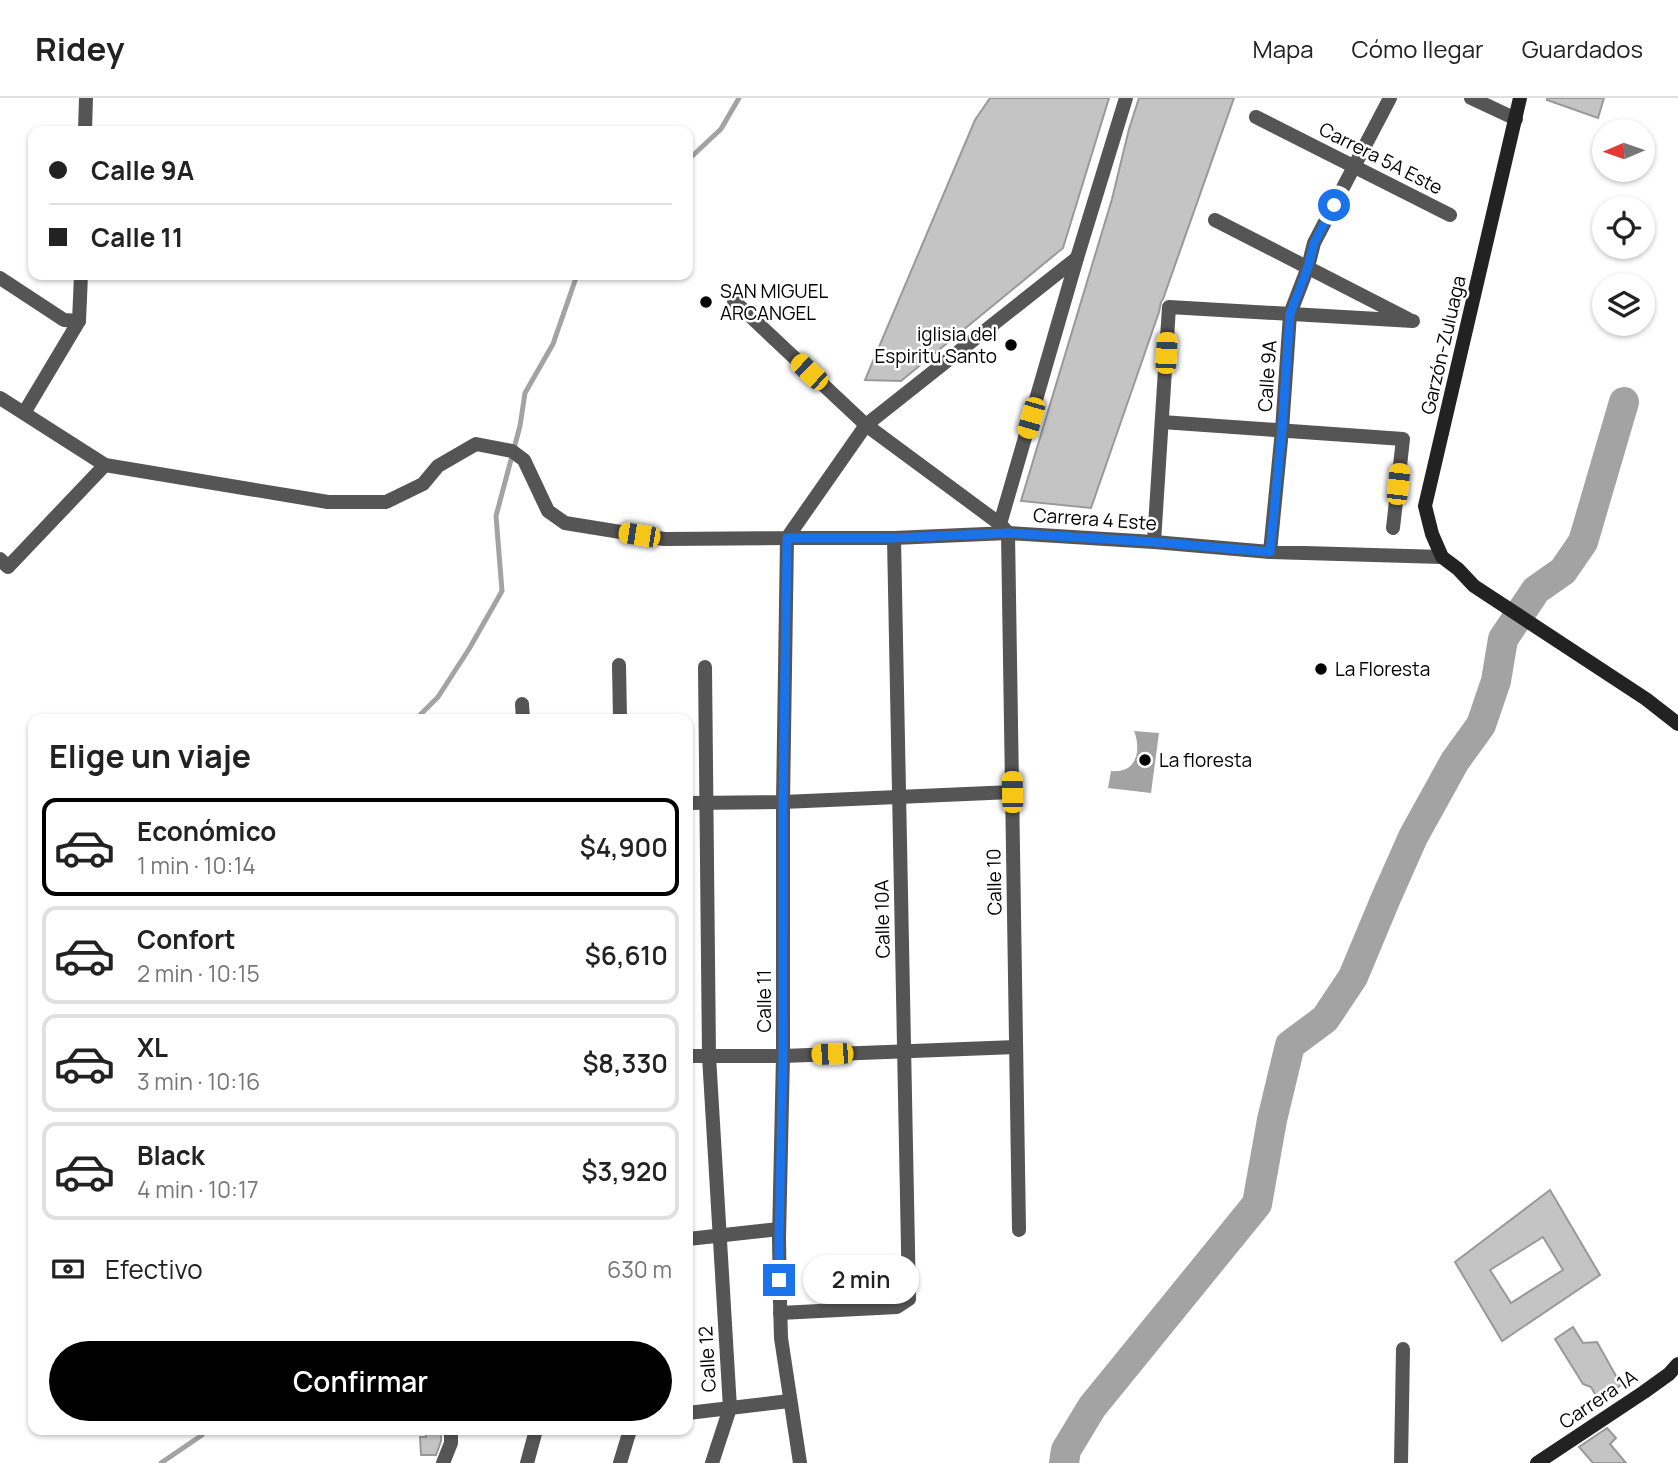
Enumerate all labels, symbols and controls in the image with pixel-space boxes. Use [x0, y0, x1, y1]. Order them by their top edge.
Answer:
text: Ridey [35, 26, 124, 71]
text: Mapa [1253, 32, 1314, 65]
text: Cómo llegar [1352, 32, 1484, 65]
text: Guardados [1522, 32, 1643, 65]
street label: Carrera 5A Este [1315, 116, 1447, 200]
north arrow [1592, 119, 1656, 182]
map controls [1592, 119, 1655, 336]
text: Calle 9A [91, 152, 194, 188]
route start [1318, 189, 1350, 221]
button: locate [1592, 196, 1655, 259]
text: Calle 11 [91, 219, 183, 255]
street label: Garzón-Zuluaga [1414, 273, 1472, 417]
button: layers [1592, 273, 1655, 336]
place label: SAN MIGUEL ARCANGEL [720, 278, 829, 326]
marker: SAN MIGUEL ARCANGEL [698, 294, 714, 310]
place label: iglisia del Espiritu Santo [875, 321, 997, 369]
car [1155, 331, 1178, 375]
marker: iglisia del Espiritu Santo [1003, 337, 1019, 353]
street label: Calle 9A [1252, 339, 1282, 413]
car [787, 350, 832, 394]
car [1016, 395, 1047, 441]
car [1386, 462, 1411, 506]
street label: Carrera 4 Este [1032, 502, 1158, 536]
car [617, 521, 662, 549]
place label: La Floresta [1335, 656, 1430, 682]
marker: La Floresta [1313, 661, 1329, 677]
text: Elige un viaje [49, 734, 251, 778]
place label: La floresta [1159, 747, 1252, 773]
marker: La floresta [1137, 752, 1153, 768]
car [1002, 771, 1023, 813]
text: Económico [137, 813, 276, 849]
icon: car [53, 816, 116, 879]
text: $4,900 [580, 829, 668, 865]
street label: Calle 10 [980, 848, 1008, 916]
text: 1 min · 10:14 [137, 849, 256, 881]
street label: Calle 10A [868, 879, 896, 959]
text: Confort [137, 921, 236, 957]
icon: car [53, 924, 116, 987]
text: $6,610 [585, 937, 668, 973]
text: 2 min · 10:15 [137, 957, 260, 989]
street label: Calle 11 [751, 970, 777, 1032]
text: XL [137, 1029, 168, 1065]
icon: car [53, 1032, 116, 1095]
car [811, 1043, 854, 1065]
text: $8,330 [582, 1045, 668, 1081]
text: 3 min · 10:16 [137, 1065, 260, 1097]
text: Black [137, 1137, 205, 1173]
icon: car [53, 1140, 116, 1203]
text: $3,920 [581, 1153, 668, 1189]
text: 4 min · 10:17 [137, 1173, 259, 1205]
icon: cash [49, 1250, 87, 1288]
text: Efectivo [105, 1251, 203, 1287]
text: 630 m [607, 1253, 672, 1285]
callout: 2 min [804, 1256, 919, 1304]
text: 2 min [832, 1263, 890, 1295]
route end [763, 1264, 795, 1296]
street label: Calle 12 [692, 1325, 722, 1393]
button: Confirmar [49, 1341, 672, 1421]
street label: Carrera 1A [1554, 1363, 1642, 1435]

